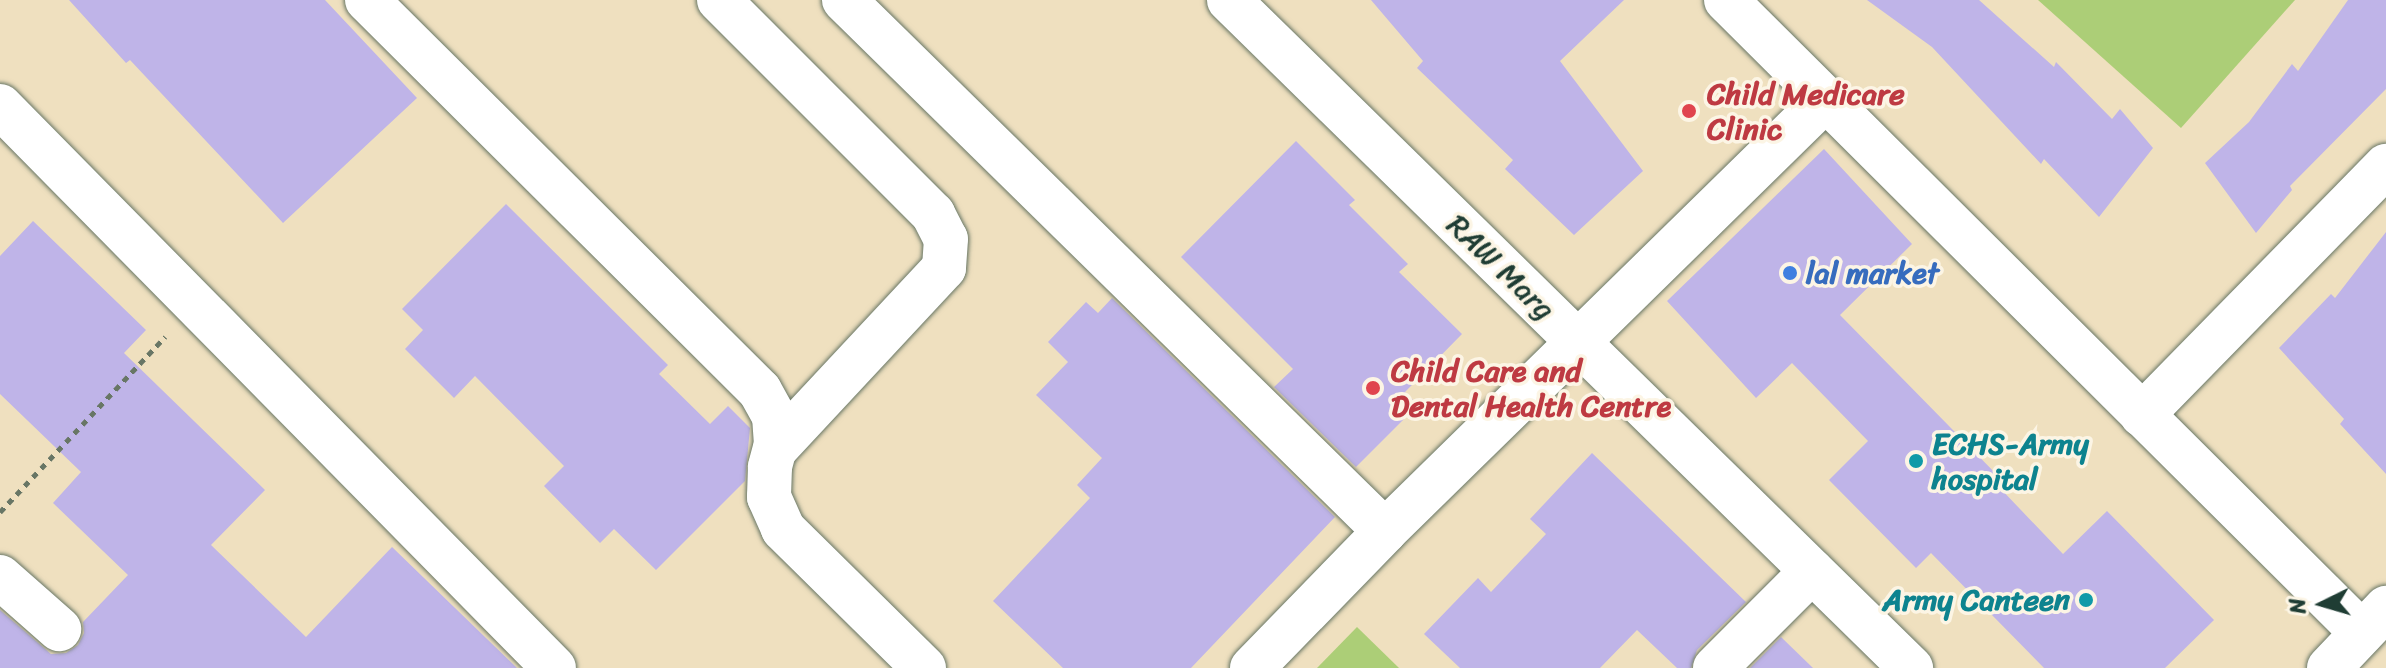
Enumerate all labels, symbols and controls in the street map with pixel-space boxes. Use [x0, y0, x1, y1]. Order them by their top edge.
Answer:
place label: Child Medicare Clinic [1707, 76, 1904, 146]
marker: Child Medicare Clinic [1678, 100, 1700, 122]
street label: RAW Marg [1440, 207, 1562, 327]
place label: lal market [1806, 255, 1941, 291]
marker: lal market [1781, 264, 1799, 282]
place label: Child Care and Dental Health Centre [1391, 353, 1673, 424]
marker: Child Care and Dental Health Centre [1362, 377, 1384, 399]
place label: ECHS-Army hospital [1932, 426, 2089, 496]
marker: ECHS-Army hospital [1907, 452, 1925, 470]
north arrow [2282, 564, 2362, 644]
place label: Army Canteen [1883, 582, 2070, 618]
marker: Army Canteen [2077, 591, 2095, 609]
text: N [2278, 597, 2318, 615]

